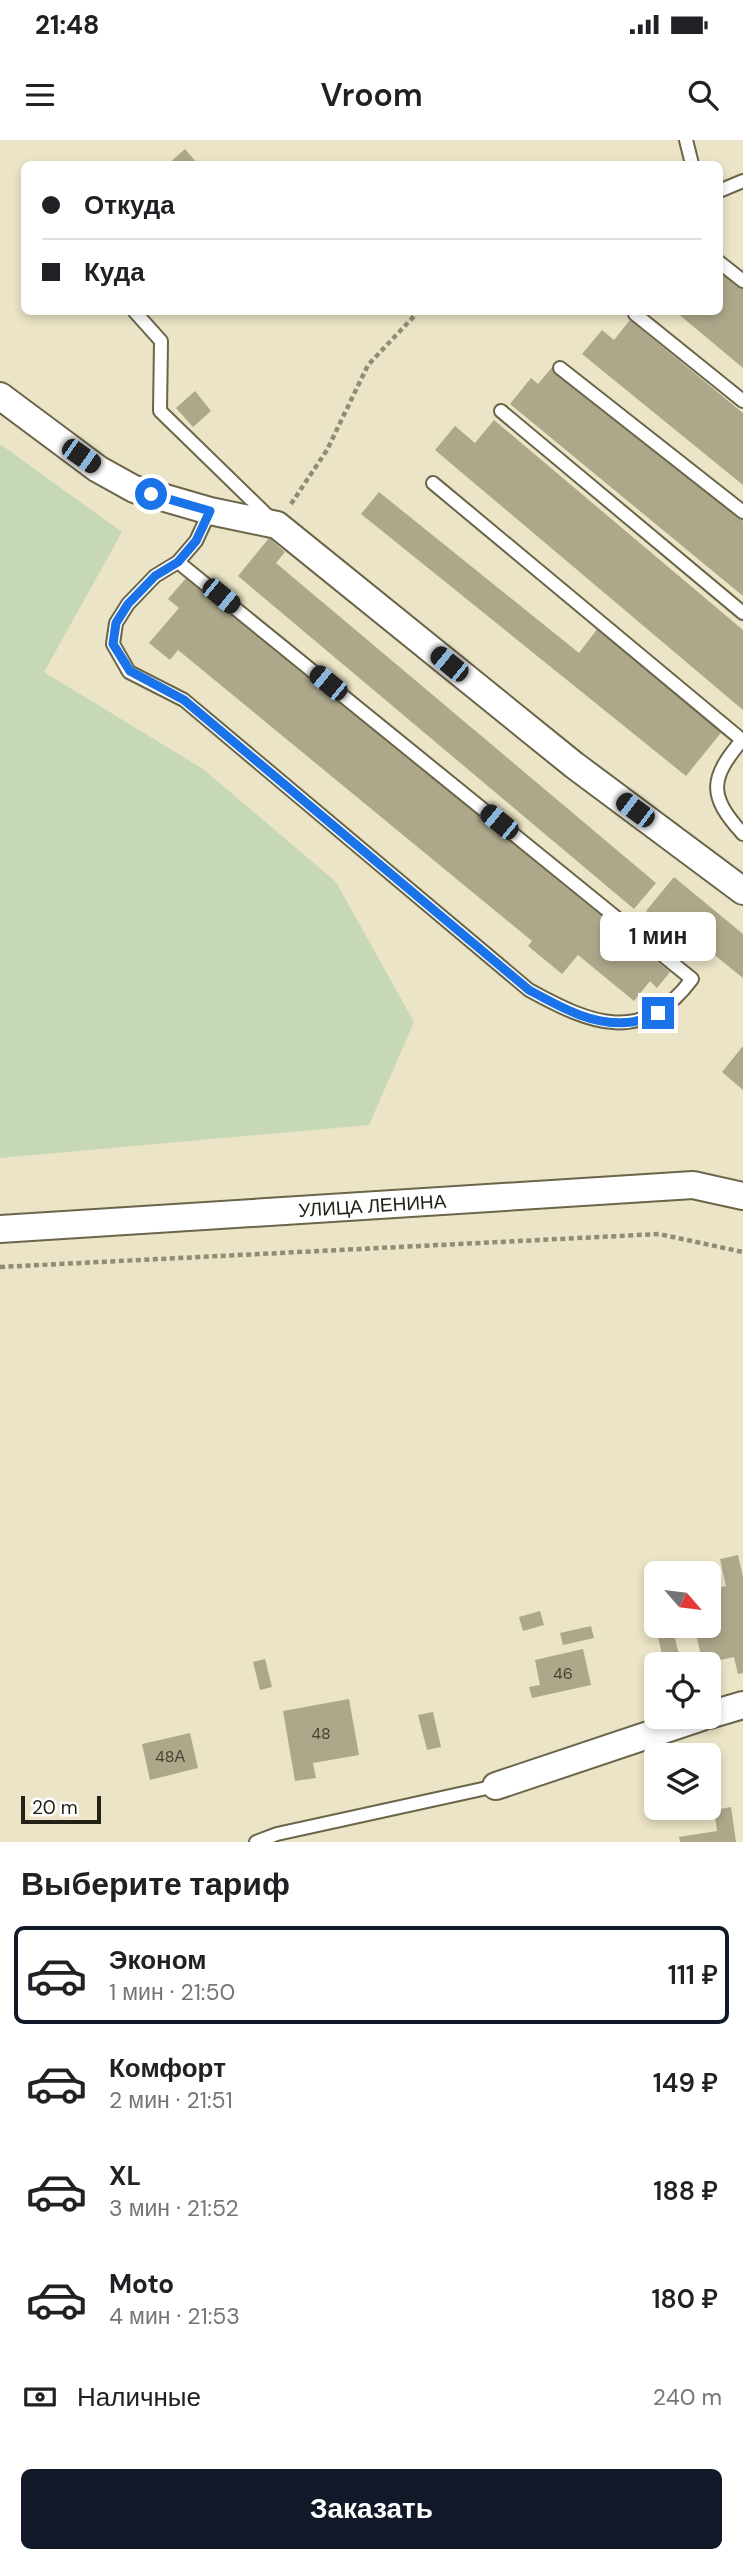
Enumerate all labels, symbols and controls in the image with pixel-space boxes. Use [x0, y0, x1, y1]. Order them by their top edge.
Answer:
text: 21:48 [35, 8, 99, 42]
text: Vroom [320, 74, 423, 116]
icon: menu [21, 76, 59, 114]
icon: search [684, 76, 722, 114]
text: Откуда [84, 188, 175, 222]
text: Куда [84, 255, 145, 289]
car [58, 435, 105, 477]
route start [135, 478, 167, 510]
car [199, 575, 244, 617]
car [427, 643, 472, 685]
car [306, 662, 351, 704]
car [612, 789, 659, 831]
car [477, 801, 522, 843]
callout: 1 мин [600, 912, 716, 960]
text: 1 мин [629, 921, 687, 951]
route end [642, 997, 674, 1029]
street label: УЛИЦА ЛЕНИНА [297, 1188, 447, 1223]
north arrow [644, 1561, 721, 1638]
map controls [644, 1561, 721, 1820]
button: locate [644, 1652, 721, 1729]
house number: 46 [553, 1663, 573, 1684]
house number: 48 [311, 1723, 331, 1744]
button: layers [644, 1743, 721, 1820]
house number: 48А [155, 1746, 185, 1767]
scale bar [21, 1793, 102, 1825]
text: 20 m [32, 1795, 78, 1820]
text: Выберите тариф [21, 1863, 290, 1905]
text: Эконом [109, 1943, 207, 1977]
icon: car [25, 1944, 88, 2007]
text: 111 ₽ [668, 1958, 718, 1992]
text: 1 мин · 21:50 [109, 1977, 235, 2007]
text: Комфорт [109, 2051, 226, 2085]
icon: car [25, 2052, 88, 2115]
text: 149 ₽ [653, 2066, 718, 2100]
text: 2 мин · 21:51 [109, 2085, 233, 2115]
text: XL [109, 2159, 141, 2193]
icon: car [25, 2160, 88, 2223]
text: 188 ₽ [653, 2174, 718, 2208]
text: 3 мин · 21:52 [109, 2193, 239, 2223]
text: Moto [109, 2267, 174, 2301]
icon: car [25, 2268, 88, 2331]
text: 180 ₽ [651, 2282, 718, 2316]
text: 4 мин · 21:53 [109, 2301, 240, 2331]
icon: cash [21, 2378, 59, 2416]
text: Наличные [77, 2380, 201, 2414]
text: 240 m [653, 2382, 722, 2412]
button: Заказать [21, 2469, 722, 2549]

